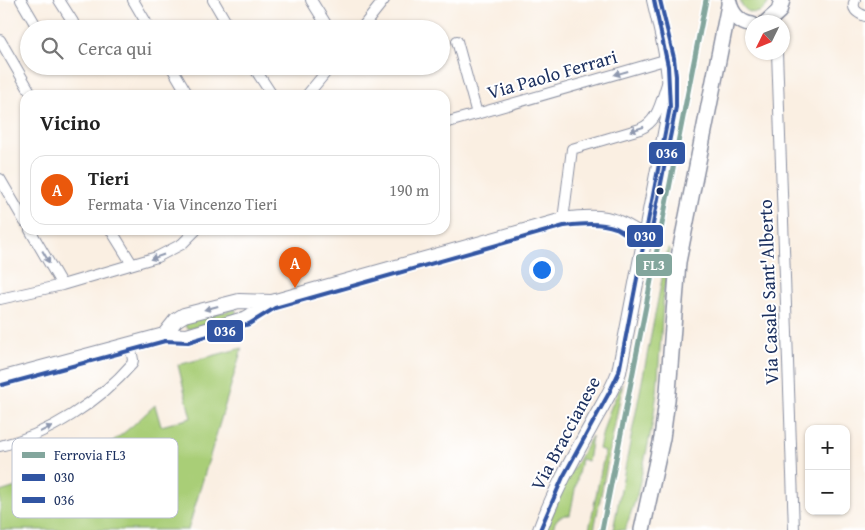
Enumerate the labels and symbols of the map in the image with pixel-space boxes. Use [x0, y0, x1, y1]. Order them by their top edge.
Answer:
north arrow [745, 15, 790, 60]
street label: Via Paolo Ferrari [484, 42, 620, 106]
one-way arrow [614, 69, 629, 77]
one-way arrow [629, 126, 644, 134]
line badge: 036 [648, 141, 686, 165]
text: 036 [656, 143, 678, 163]
unlabelled marker [655, 186, 665, 196]
street label: Via Casale Sant'Alberto [751, 199, 785, 385]
line badge: 030 [626, 224, 664, 248]
text: 030 [634, 226, 656, 246]
pin: A [279, 247, 311, 288]
one-way arrow [41, 251, 50, 264]
line badge: FL3 [635, 253, 673, 277]
one-way arrow [149, 254, 164, 261]
text: FL3 [643, 255, 665, 275]
your location [529, 257, 555, 283]
one-way arrow [203, 304, 218, 312]
line badge: 036 [206, 319, 244, 343]
text: 036 [214, 321, 236, 341]
street label: Via Braccianese [523, 371, 607, 495]
one-way arrow [38, 425, 53, 433]
legend [12, 438, 178, 518]
text: Ferrovia FL3 [54, 445, 126, 465]
text: 030 [54, 467, 74, 487]
text: 036 [54, 490, 74, 510]

